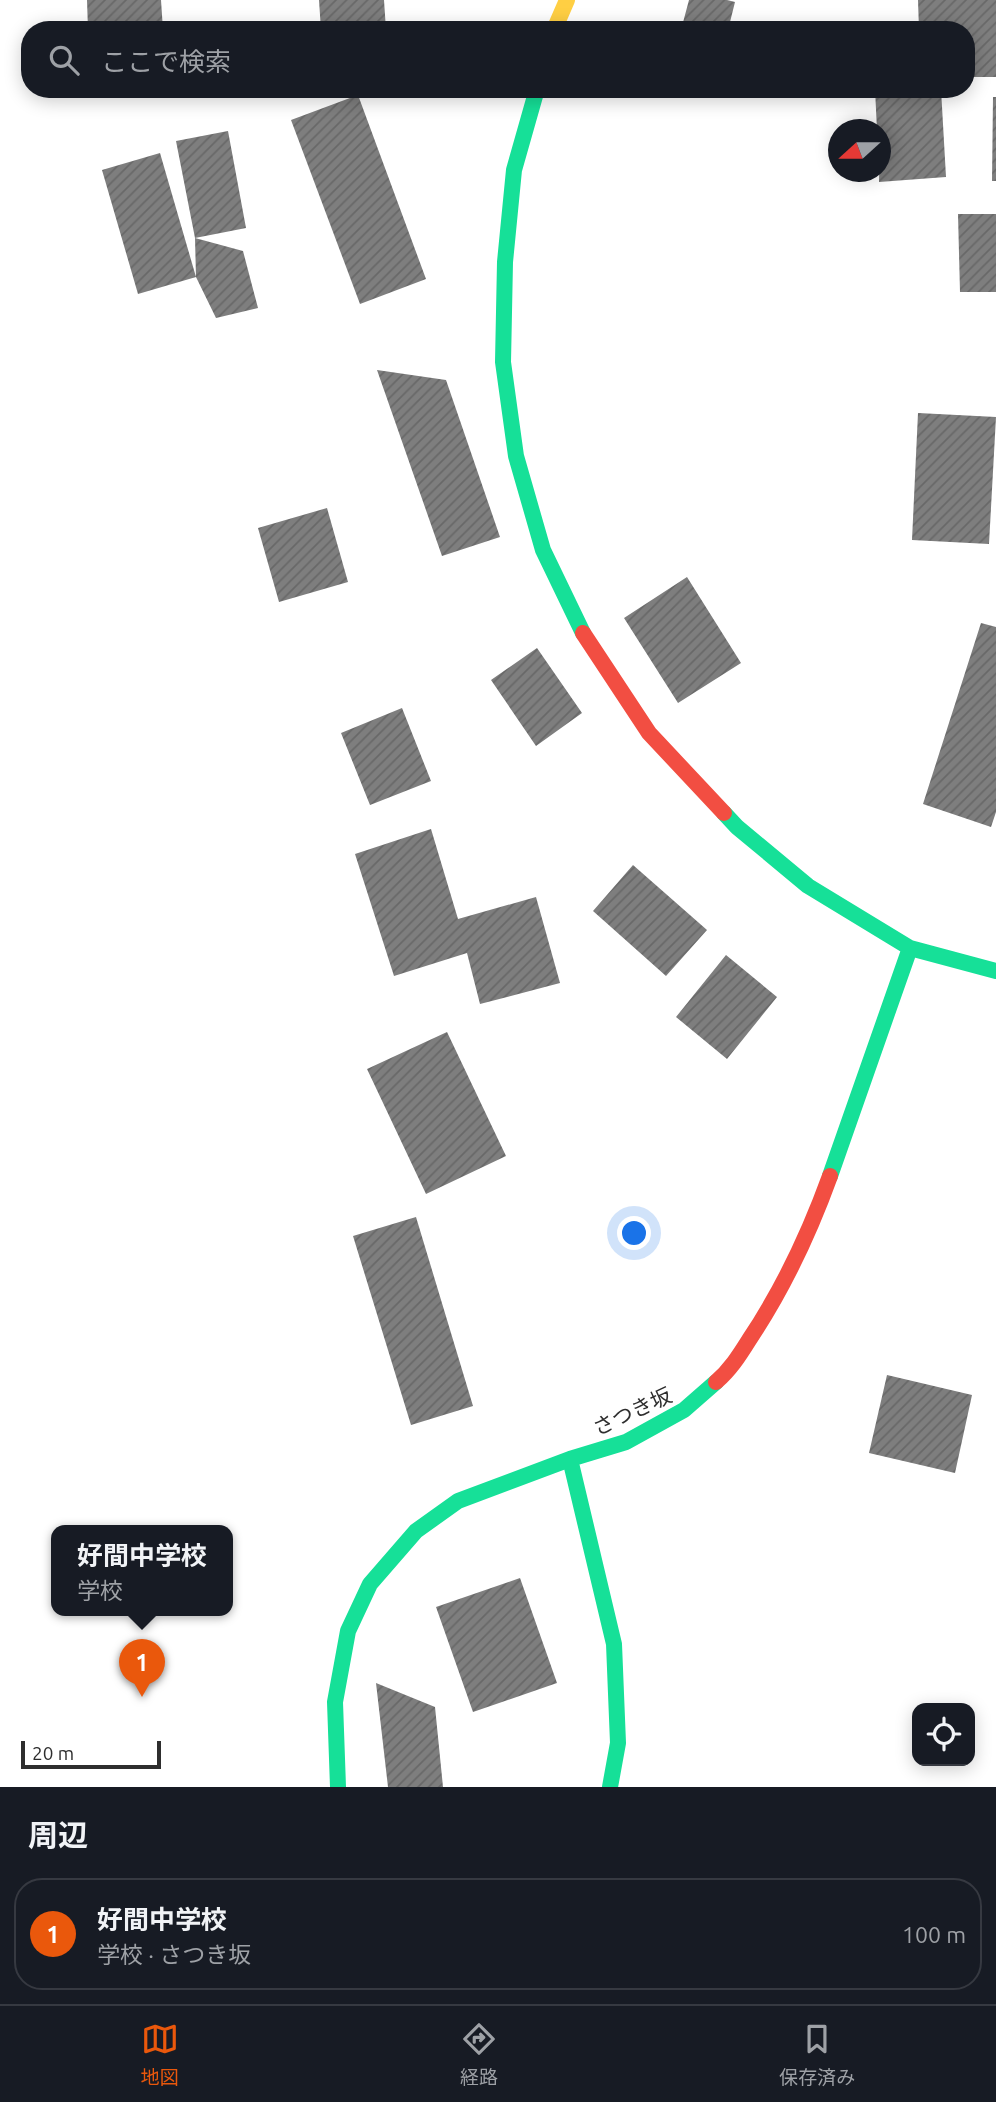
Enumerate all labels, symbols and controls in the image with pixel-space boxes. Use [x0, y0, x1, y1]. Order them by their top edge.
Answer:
search box [21, 21, 975, 98]
icon: search [45, 41, 83, 79]
text: ここで検索 [101, 47, 231, 76]
north arrow [828, 119, 891, 182]
your location [617, 1216, 651, 1250]
street label: さつき坂 [589, 1382, 675, 1440]
popup [51, 1525, 233, 1616]
text: 好間中学校 [77, 1541, 207, 1570]
text: 学校 [77, 1578, 123, 1603]
pin: 1 [119, 1639, 165, 1697]
map controls [912, 1703, 975, 1766]
button: locate [912, 1703, 975, 1766]
scale bar [21, 1738, 161, 1770]
text: 20 m [32, 1742, 74, 1764]
text: 周辺 [28, 1818, 88, 1852]
text: 好間中学校 [97, 1905, 227, 1934]
text: 1 [47, 1922, 59, 1947]
text: 100 m [902, 1922, 966, 1947]
text: 学校 · さつき坂 [97, 1942, 251, 1967]
tab: 地図 [141, 2020, 179, 2089]
tab: 経路 [460, 2020, 498, 2089]
tab: 保存済み [779, 2020, 855, 2089]

